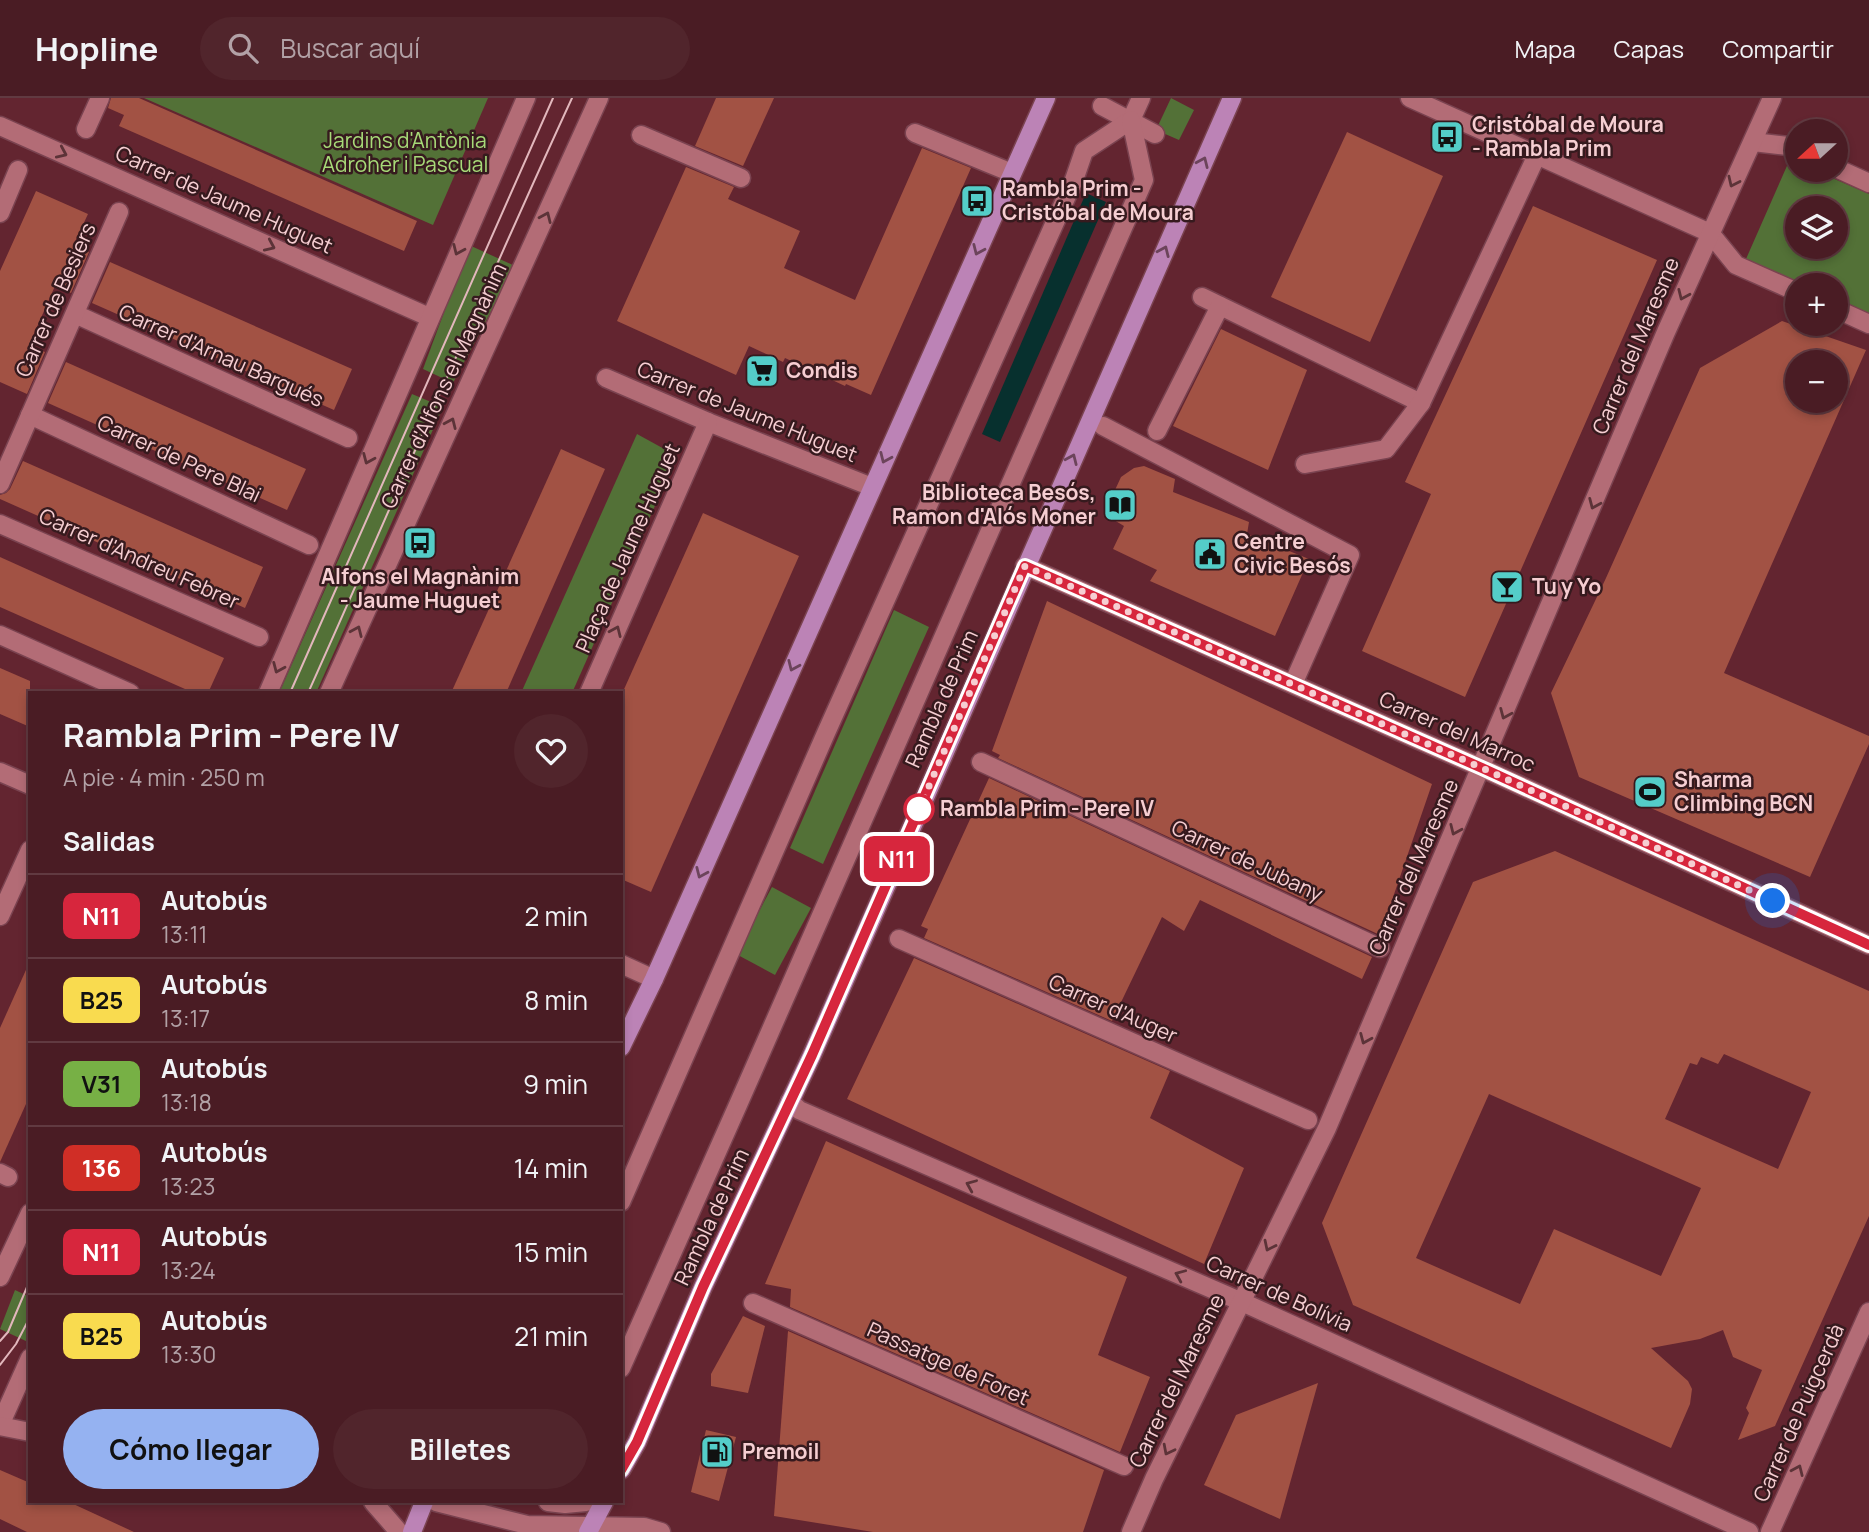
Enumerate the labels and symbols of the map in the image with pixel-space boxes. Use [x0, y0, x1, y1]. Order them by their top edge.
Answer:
place label: Cristóbal de Moura - Rambla Prim [1472, 110, 1664, 162]
bus stop icon: Cristóbal de Moura - Rambla Prim [1428, 118, 1466, 156]
north arrow [1785, 119, 1848, 182]
park label: Jardins d'Antònia Adroher i Pascual [322, 126, 488, 178]
street label: Carrer de Jaume Huguet [111, 138, 337, 260]
one-way arrow [55, 145, 68, 159]
one-way arrow [1195, 157, 1209, 169]
place label: Rambla Prim - Cristóbal de Moura [1002, 174, 1194, 226]
one-way arrow [1727, 175, 1741, 187]
bus stop icon: Rambla Prim - Cristóbal de Moura [958, 182, 996, 220]
one-way arrow [538, 211, 552, 224]
street label: Carrer de Besiers [9, 218, 102, 381]
one-way arrow [263, 238, 275, 252]
one-way arrow [452, 243, 466, 255]
one-way arrow [972, 243, 986, 255]
one-way arrow [1156, 246, 1170, 258]
street label: Carrer del Maresme [1585, 253, 1685, 438]
street label: Carrer d'Alfons el Magnànim [374, 258, 512, 513]
one-way arrow [1677, 288, 1691, 300]
street label: Carrer d'Arnau Bargués [114, 297, 328, 413]
supermarket icon: Condis [743, 352, 781, 390]
street label: Carrer de Jaume Huguet [633, 354, 862, 468]
place label: Condis [786, 356, 858, 384]
street label: Carrer de Pere Blai [93, 408, 266, 508]
one-way arrow [443, 418, 457, 430]
street label: Plaça de Jaume Huguet [568, 439, 686, 657]
one-way arrow [879, 450, 893, 463]
one-way arrow [362, 452, 376, 464]
one-way arrow [1064, 454, 1078, 466]
place label: Biblioteca Besós, Ramon d'Alós Moner [892, 478, 1096, 530]
library icon: Biblioteca Besós, Ramon d'Alós Moner [1101, 486, 1139, 524]
one-way arrow [1588, 497, 1602, 509]
street label: Carrer d'Andreu Febrer [35, 501, 244, 615]
bus stop icon: Alfons el Magnànim - Jaume Huguet [401, 524, 439, 562]
place label: Centre Civic Besós [1234, 527, 1351, 579]
public building icon: Centre Civic Besós [1191, 535, 1229, 573]
place label: Alfons el Magnànim - Jaume Huguet [321, 562, 519, 614]
bar icon: Tu y Yo [1488, 568, 1526, 606]
place label: Tu y Yo [1532, 572, 1601, 600]
one-way arrow [608, 625, 622, 637]
street label: Rambla de Prim [898, 625, 984, 772]
one-way arrow [349, 626, 363, 638]
one-way arrow [787, 658, 801, 671]
one-way arrow [273, 661, 287, 673]
street label: Carrer del Marroc [1375, 684, 1540, 778]
one-way arrow [1499, 707, 1513, 719]
place label: Sharma Climbing BCN [1674, 765, 1813, 817]
sports icon: Sharma Climbing BCN [1631, 773, 1669, 811]
street label: Carrer del Maresme [1362, 774, 1464, 959]
marker: Rambla Prim - Pere IV [904, 794, 934, 824]
place label: Rambla Prim - Pere IV [940, 794, 1155, 822]
street label: Carrer de Jubany [1167, 813, 1328, 907]
one-way arrow [1449, 823, 1463, 836]
line badge: N11 [857, 836, 937, 882]
one-way arrow [695, 866, 709, 879]
your location [1755, 883, 1790, 918]
street label: Carrer d'Auger [1045, 967, 1183, 1049]
one-way arrow [1359, 1033, 1373, 1045]
street label: Rambla de Prim [667, 1144, 755, 1289]
one-way arrow [966, 1179, 978, 1193]
one-way arrow [1264, 1239, 1278, 1251]
street label: Carrer de Bolívia [1202, 1248, 1357, 1338]
one-way arrow [1175, 1269, 1187, 1283]
street label: Carrer del Maresme [1122, 1289, 1230, 1472]
street label: Passatge de Foret [863, 1315, 1034, 1411]
street label: Carrer de Puigcerdà [1746, 1319, 1850, 1506]
fuel station icon: Premoil [698, 1433, 736, 1471]
place label: Premoil [742, 1437, 819, 1465]
one-way arrow [1163, 1443, 1177, 1455]
one-way arrow [1790, 1465, 1804, 1477]

